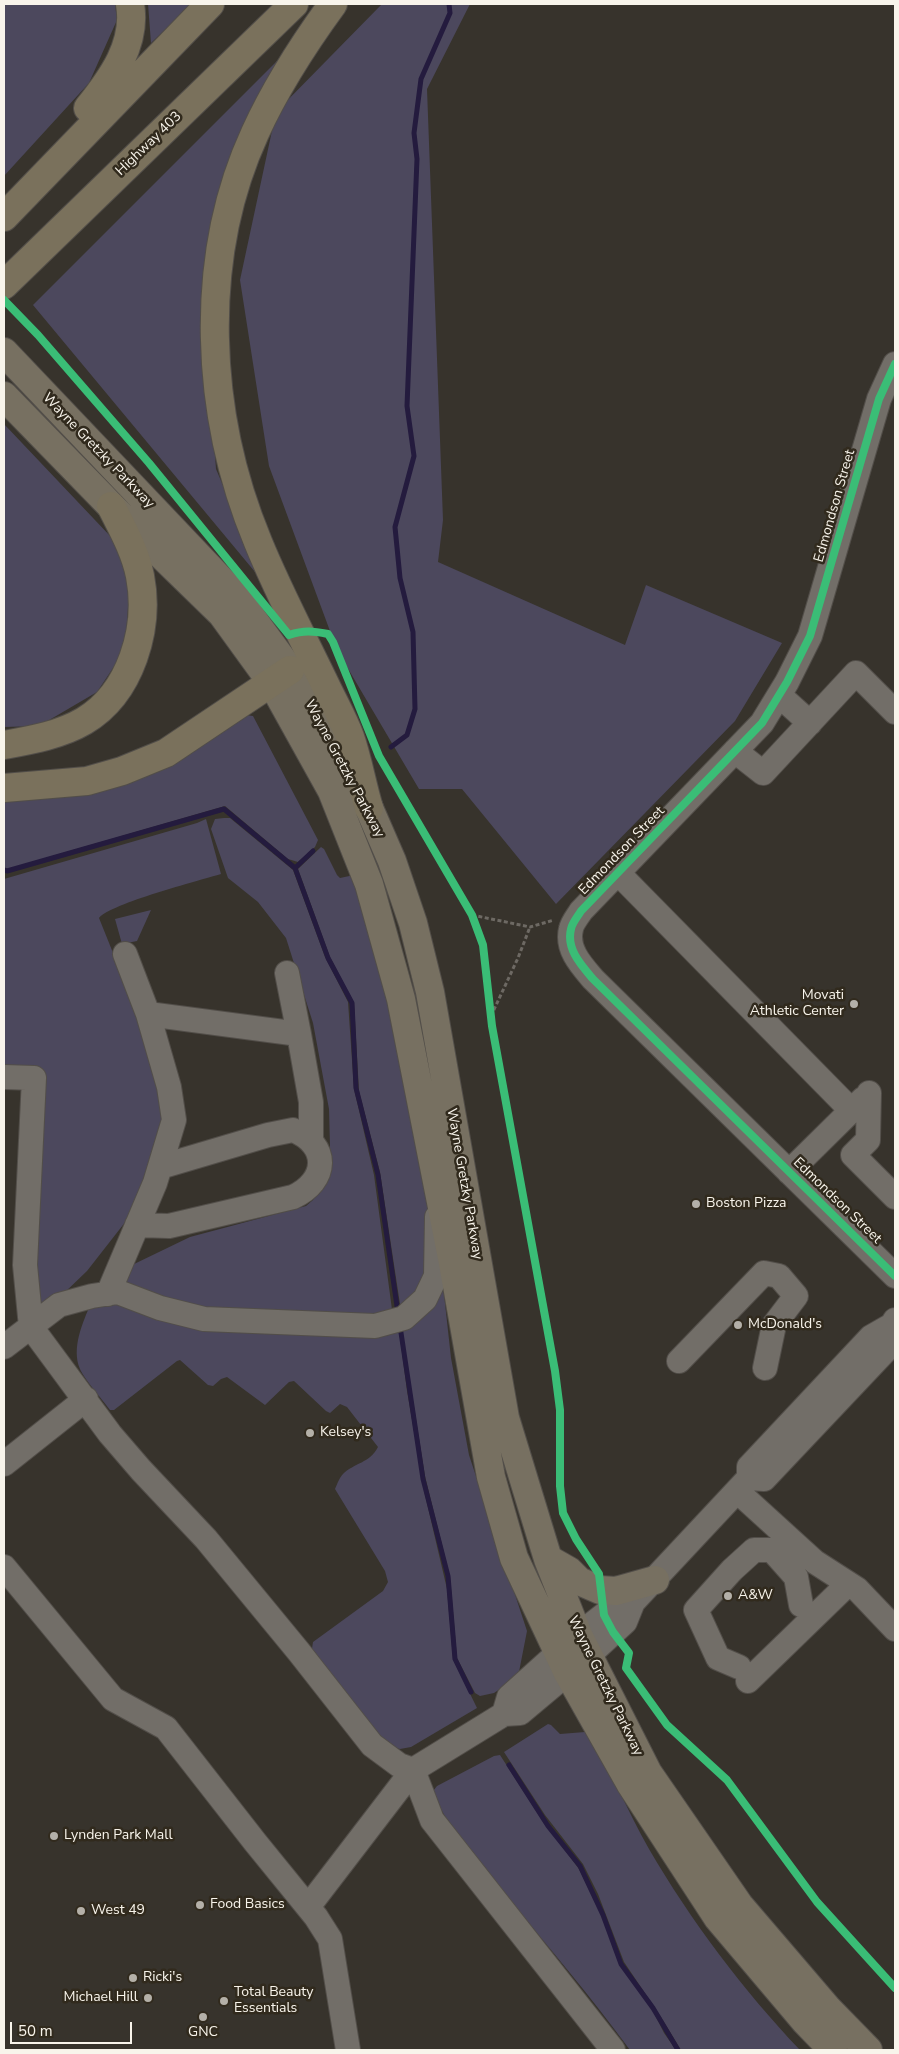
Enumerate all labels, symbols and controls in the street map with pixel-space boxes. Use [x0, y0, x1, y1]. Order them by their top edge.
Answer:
street label: Highway 403 [113, 108, 185, 180]
street label: Wayne Gretzky Parkway [39, 390, 157, 512]
street label: Edmondson Street [811, 448, 859, 564]
street label: Wayne Gretzky Parkway [301, 697, 387, 841]
street label: Edmondson Street [576, 803, 668, 899]
place label: Movati Athletic Center [750, 988, 844, 1020]
marker: Movati Athletic Center [848, 998, 860, 1010]
street label: Wayne Gretzky Parkway [442, 1107, 486, 1261]
street label: Edmondson Street [789, 1155, 885, 1247]
place label: Boston Pizza [706, 1196, 786, 1212]
marker: Boston Pizza [690, 1198, 702, 1210]
place label: McDonald's [748, 1317, 822, 1333]
marker: McDonald's [732, 1319, 744, 1331]
place label: Kelsey's [320, 1425, 371, 1441]
marker: Kelsey's [304, 1427, 316, 1439]
place label: A&W [738, 1588, 773, 1604]
marker: A&W [722, 1590, 734, 1602]
street label: Wayne Gretzky Parkway [564, 1613, 646, 1759]
place label: Lynden Park Mall [64, 1828, 173, 1844]
marker: Lynden Park Mall [48, 1830, 60, 1842]
place label: Food Basics [210, 1897, 285, 1913]
marker: Food Basics [194, 1899, 206, 1911]
place label: West 49 [91, 1903, 145, 1919]
marker: West 49 [75, 1905, 87, 1917]
place label: Ricki's [143, 1970, 182, 1986]
marker: Ricki's [127, 1972, 139, 1984]
place label: Total Beauty Essentials [234, 1985, 314, 2018]
place label: Michael Hill [64, 1990, 138, 2006]
marker: Michael Hill [142, 1992, 154, 2004]
marker: Total Beauty Essentials [218, 1995, 230, 2007]
marker: GNC [197, 2011, 209, 2023]
scale bar [12, 2012, 135, 2044]
text: 50 m [18, 2021, 53, 2041]
place label: GNC [188, 2025, 218, 2041]

